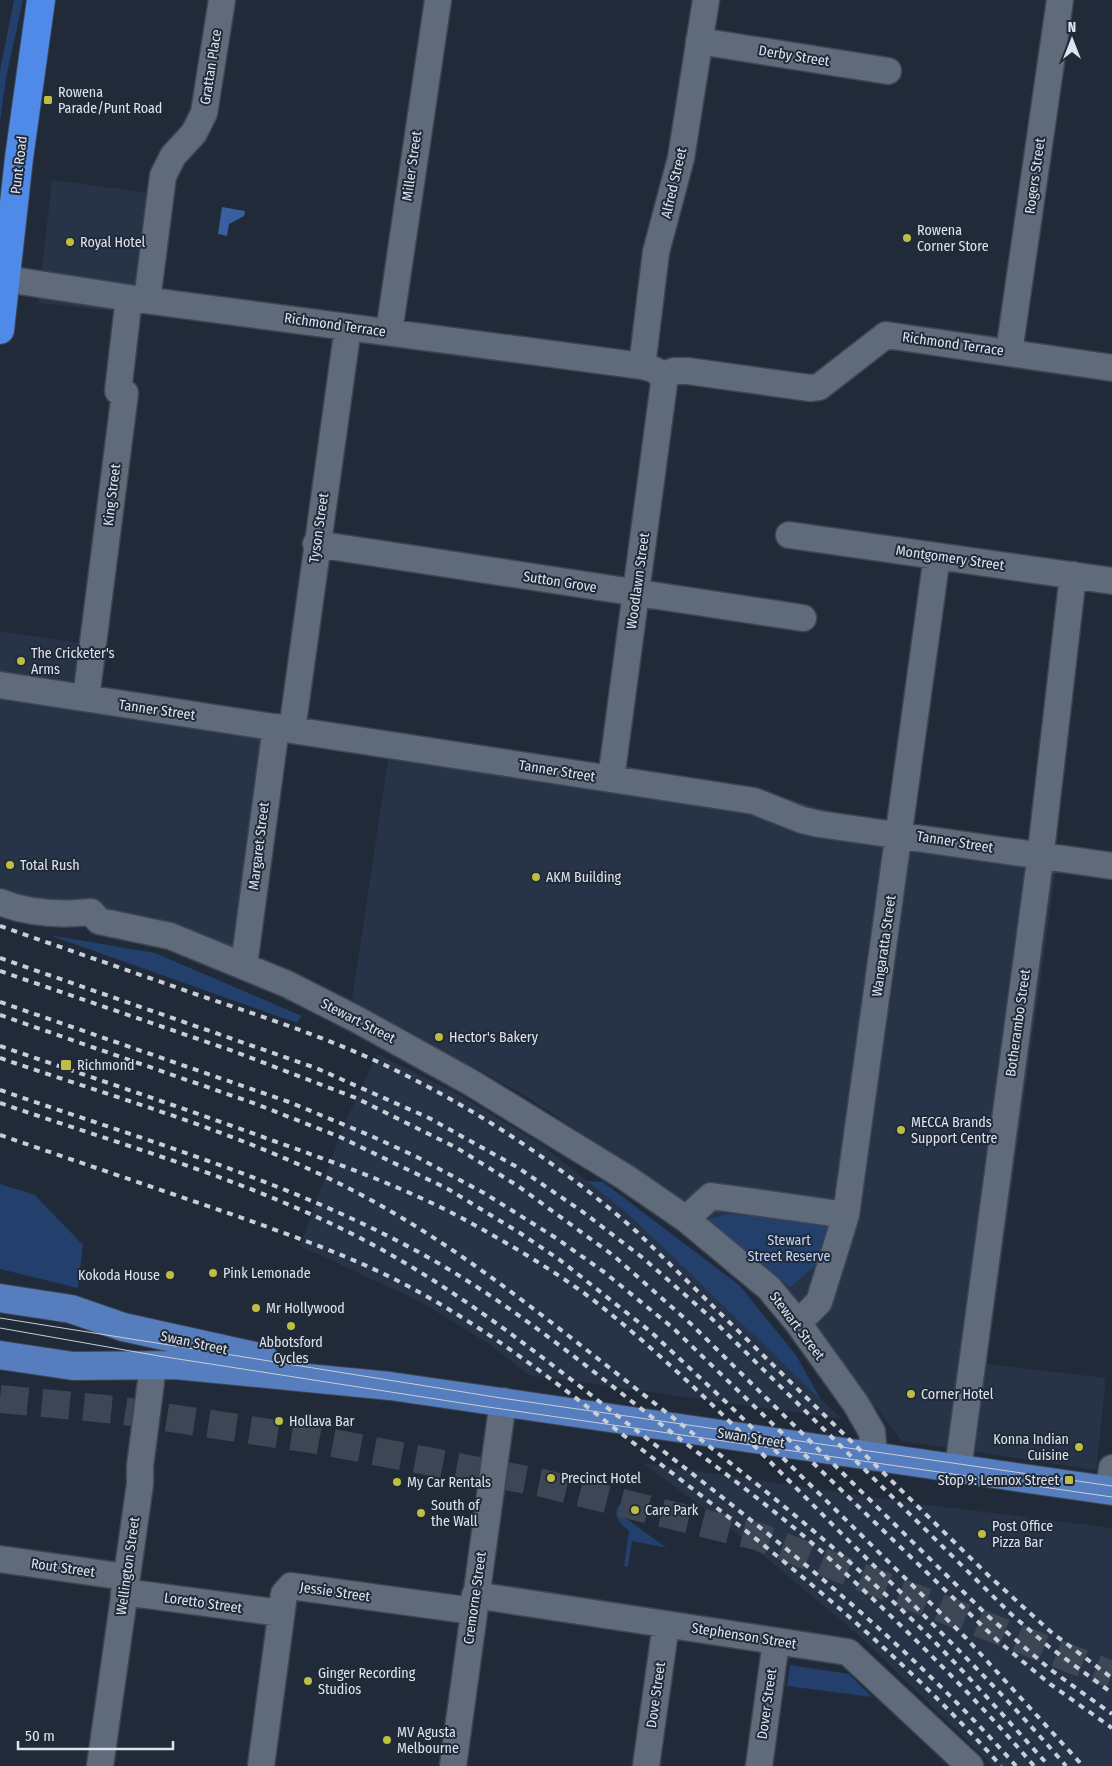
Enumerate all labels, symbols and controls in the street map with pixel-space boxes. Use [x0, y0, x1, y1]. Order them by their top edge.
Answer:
north arrow [1047, 15, 1097, 65]
text: N [1068, 19, 1076, 36]
street label: Grattan Place [197, 28, 225, 106]
street label: Derby Street [757, 42, 831, 70]
place label: Rowena Parade/Punt Road [58, 84, 162, 117]
marker: Rowena Parade/Punt Road [42, 94, 54, 106]
street label: Miller Street [399, 130, 425, 202]
street label: Punt Road [7, 135, 31, 195]
street label: Rogers Street [1021, 137, 1049, 215]
street label: Alfred Street [658, 146, 690, 220]
place label: Rowena Corner Store [917, 222, 989, 255]
marker: Rowena Corner Store [901, 232, 913, 244]
place label: Royal Hotel [80, 234, 146, 251]
marker: Royal Hotel [64, 236, 76, 248]
street label: Richmond Terrace [283, 309, 387, 341]
street label: Richmond Terrace [901, 328, 1005, 360]
street label: King Street [100, 462, 124, 527]
street label: Tyson Street [306, 491, 332, 564]
street label: Woodlawn Street [623, 531, 653, 630]
street label: Montgomery Street [895, 542, 1006, 574]
street label: Sutton Grove [522, 568, 598, 596]
place label: The Cricketer's Arms [31, 645, 115, 678]
marker: The Cricketer's Arms [15, 655, 27, 667]
street label: Tanner Street [118, 696, 197, 724]
street label: Tanner Street [518, 757, 597, 785]
street label: Margaret Street [245, 801, 273, 891]
street label: Tanner Street [916, 828, 995, 856]
place label: Total Rush [20, 857, 80, 874]
marker: Total Rush [4, 859, 16, 871]
place label: AKM Building [546, 869, 622, 886]
marker: AKM Building [530, 871, 542, 883]
street label: Wangaratta Street [868, 894, 900, 998]
street label: Botherambo Street [1002, 968, 1034, 1078]
street label: Stewart Street [318, 995, 398, 1047]
place label: Hector's Bakery [449, 1029, 539, 1046]
marker: Hector's Bakery [433, 1031, 445, 1043]
place label: Richmond [77, 1057, 135, 1074]
marker: Richmond [59, 1058, 73, 1072]
place label: MECCA Brands Support Centre [911, 1114, 997, 1147]
marker: MECCA Brands Support Centre [895, 1124, 907, 1136]
park label: Stewart Street Reserve [748, 1232, 831, 1265]
place label: Pink Lemonade [223, 1265, 311, 1282]
place label: Kokoda House [78, 1267, 160, 1284]
marker: Pink Lemonade [207, 1267, 219, 1279]
marker: Kokoda House [164, 1269, 176, 1281]
street label: Stewart Street [766, 1288, 828, 1364]
place label: Mr Hollywood [266, 1300, 345, 1317]
marker: Mr Hollywood [250, 1302, 262, 1314]
marker: Abbotsford Cycles [285, 1320, 297, 1332]
street label: Swan Street [159, 1328, 229, 1358]
place label: Abbotsford Cycles [259, 1334, 323, 1367]
place label: Corner Hotel [921, 1386, 994, 1403]
marker: Corner Hotel [905, 1388, 917, 1400]
place label: Hollava Bar [289, 1413, 355, 1430]
marker: Hollava Bar [273, 1415, 285, 1427]
street label: Swan Street [716, 1424, 786, 1452]
place label: Konna Indian Cuisine [993, 1431, 1069, 1464]
marker: Konna Indian Cuisine [1073, 1441, 1085, 1453]
place label: Precinct Hotel [561, 1470, 641, 1487]
marker: Precinct Hotel [545, 1472, 557, 1484]
place label: Stop 9: Lennox Street [938, 1472, 1059, 1489]
place label: My Car Rentals [407, 1474, 491, 1491]
marker: Stop 9: Lennox Street [1063, 1474, 1075, 1486]
marker: My Car Rentals [391, 1476, 403, 1488]
place label: South of the Wall [431, 1497, 481, 1530]
place label: Care Park [645, 1502, 699, 1519]
marker: Care Park [629, 1504, 641, 1516]
marker: South of the Wall [415, 1507, 427, 1519]
street label: Wellington Street [113, 1515, 143, 1616]
place label: Post Office Pizza Bar [992, 1518, 1053, 1551]
marker: Post Office Pizza Bar [976, 1528, 988, 1540]
street label: Cremorne Street [460, 1550, 490, 1645]
street label: Rout Street [30, 1555, 96, 1581]
street label: Jessie Street [299, 1579, 372, 1605]
street label: Loretto Street [163, 1589, 244, 1617]
street label: Stephenson Street [690, 1619, 798, 1653]
street label: Dove Street [643, 1661, 669, 1729]
place label: Ginger Recording Studios [318, 1665, 416, 1698]
street label: Dover Street [754, 1667, 780, 1740]
marker: Ginger Recording Studios [302, 1675, 314, 1687]
scale bar [18, 1718, 172, 1750]
place label: MV Agusta Melbourne [397, 1724, 459, 1757]
text: 50 m [25, 1727, 55, 1745]
marker: MV Agusta Melbourne [381, 1734, 393, 1746]

